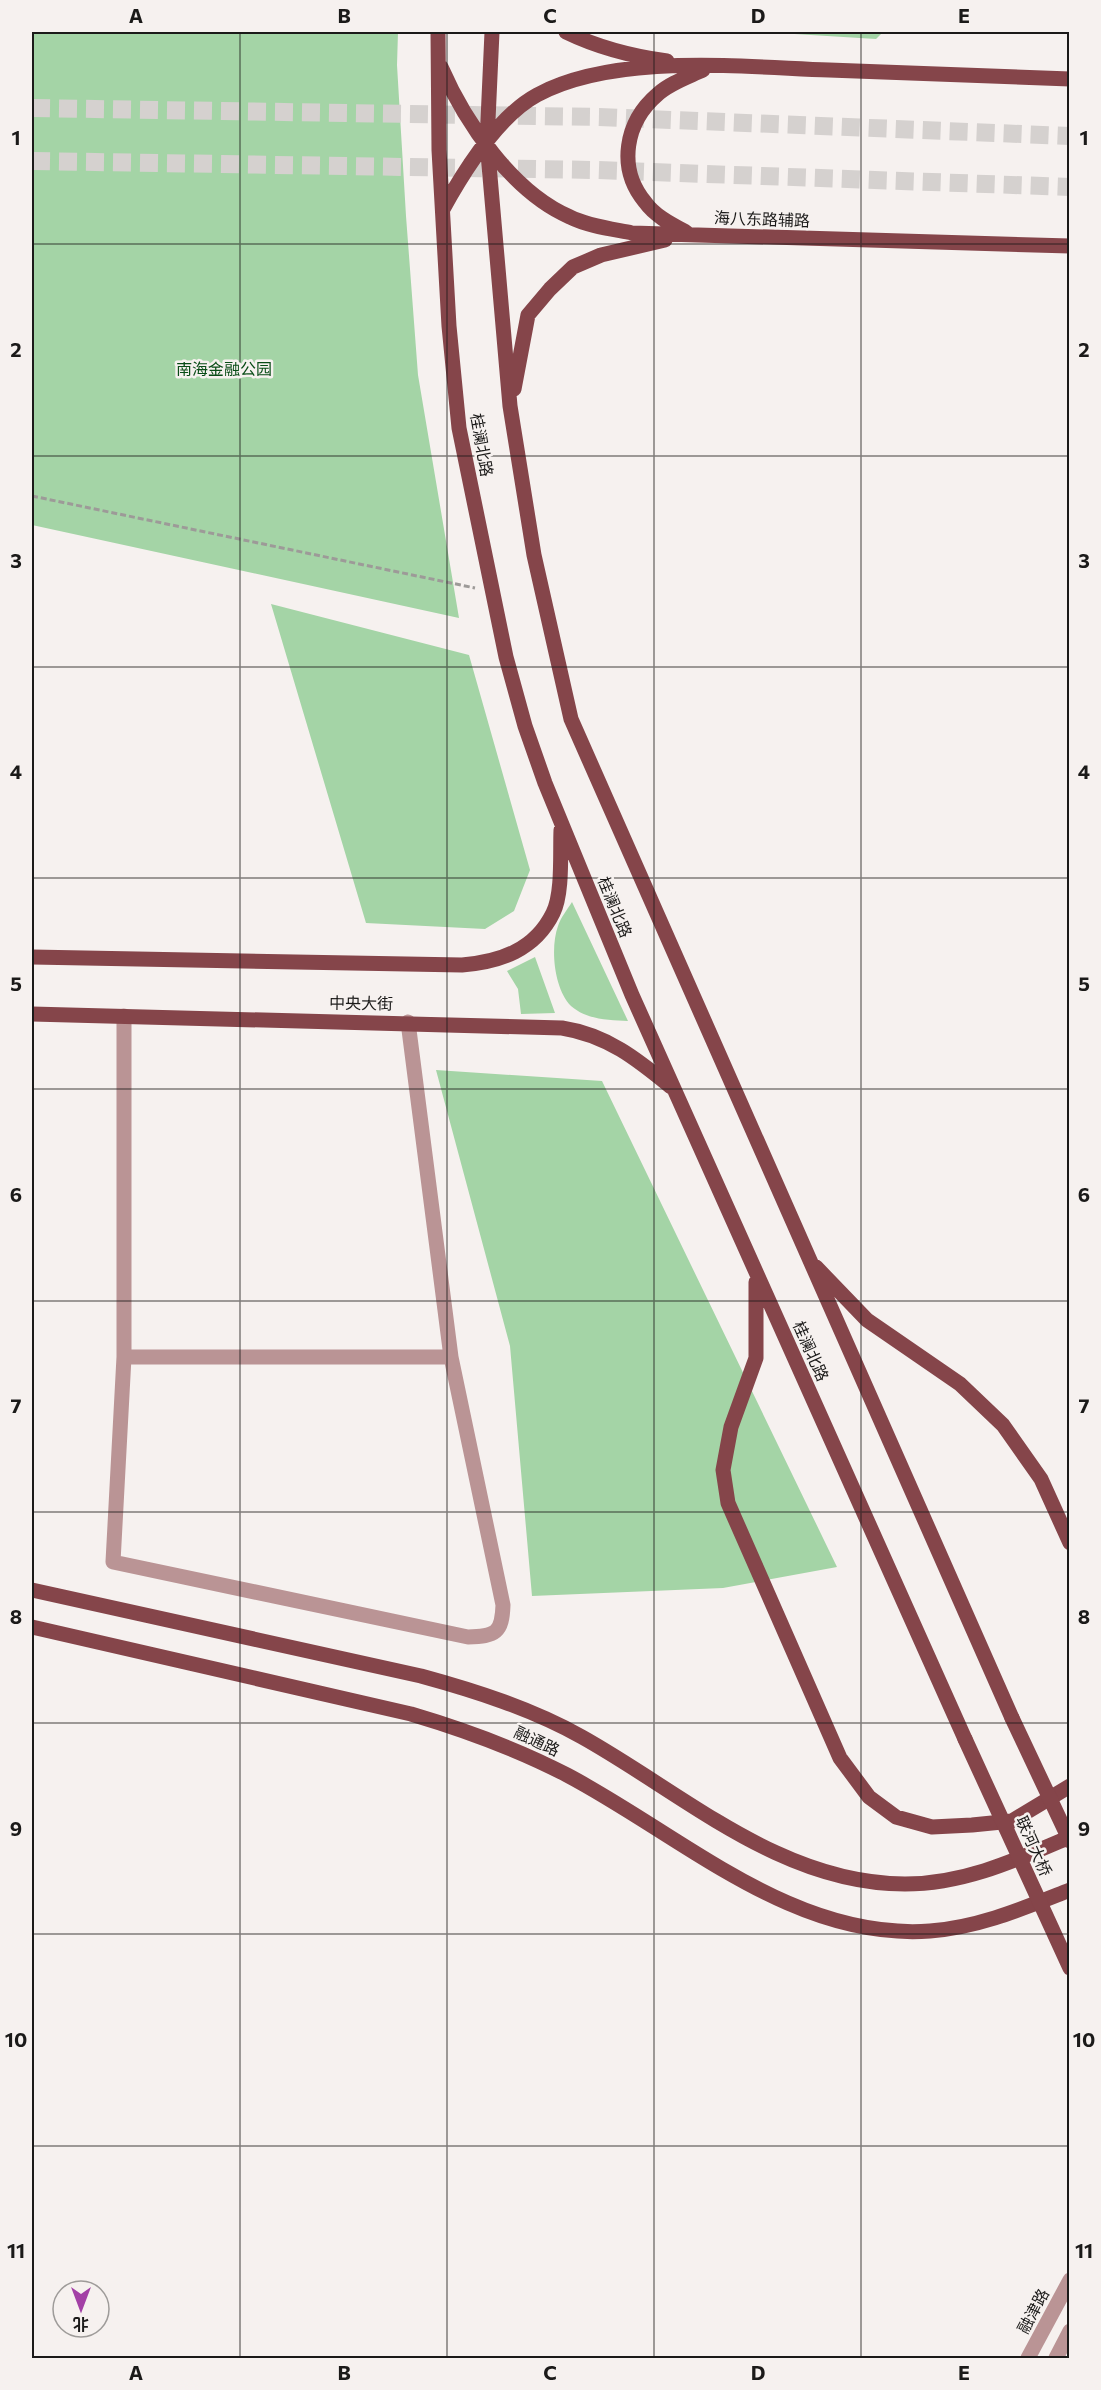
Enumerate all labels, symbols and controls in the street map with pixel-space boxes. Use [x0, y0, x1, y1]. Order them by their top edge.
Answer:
text: A [129, 3, 143, 27]
text: B [337, 3, 351, 27]
text: C [543, 3, 557, 27]
text: D [751, 3, 765, 27]
text: E [958, 3, 970, 27]
text: 1 [11, 125, 21, 149]
text: 1 [1079, 125, 1089, 149]
street label: 海八东路辅路 [714, 207, 810, 230]
text: 2 [10, 337, 22, 361]
text: 2 [1078, 337, 1090, 361]
park label: 南海金融公园 [176, 359, 272, 378]
street label: 桂澜北路 [468, 412, 497, 478]
text: 3 [10, 548, 22, 572]
text: 3 [1078, 548, 1090, 572]
text: 4 [10, 759, 22, 783]
text: 4 [1078, 759, 1090, 783]
street label: 桂澜北路 [595, 874, 636, 940]
text: 5 [10, 971, 22, 995]
text: 5 [1078, 971, 1090, 995]
street label: 中央大街 [329, 992, 393, 1013]
text: 6 [10, 1182, 22, 1206]
text: 6 [1078, 1182, 1090, 1206]
street label: 桂澜北路 [790, 1318, 833, 1384]
text: 7 [11, 1393, 22, 1417]
text: 7 [1079, 1393, 1090, 1417]
text: 8 [10, 1604, 22, 1628]
text: 8 [1078, 1604, 1090, 1628]
street label: 融通路 [511, 1722, 563, 1759]
street label: 联河大桥 [1013, 1813, 1056, 1879]
text: 9 [10, 1816, 22, 1840]
text: 9 [1078, 1816, 1090, 1840]
text: 10 [5, 2027, 27, 2051]
text: 10 [1073, 2027, 1095, 2051]
text: 11 [7, 2238, 25, 2262]
text: 11 [1075, 2238, 1093, 2262]
north arrow [51, 2279, 111, 2339]
street label: 融津路 [1013, 2285, 1052, 2336]
text: 北 [73, 2315, 89, 2334]
text: A [129, 2360, 143, 2384]
text: B [337, 2360, 351, 2384]
text: C [543, 2360, 557, 2384]
text: D [751, 2360, 765, 2384]
text: E [958, 2360, 970, 2384]

